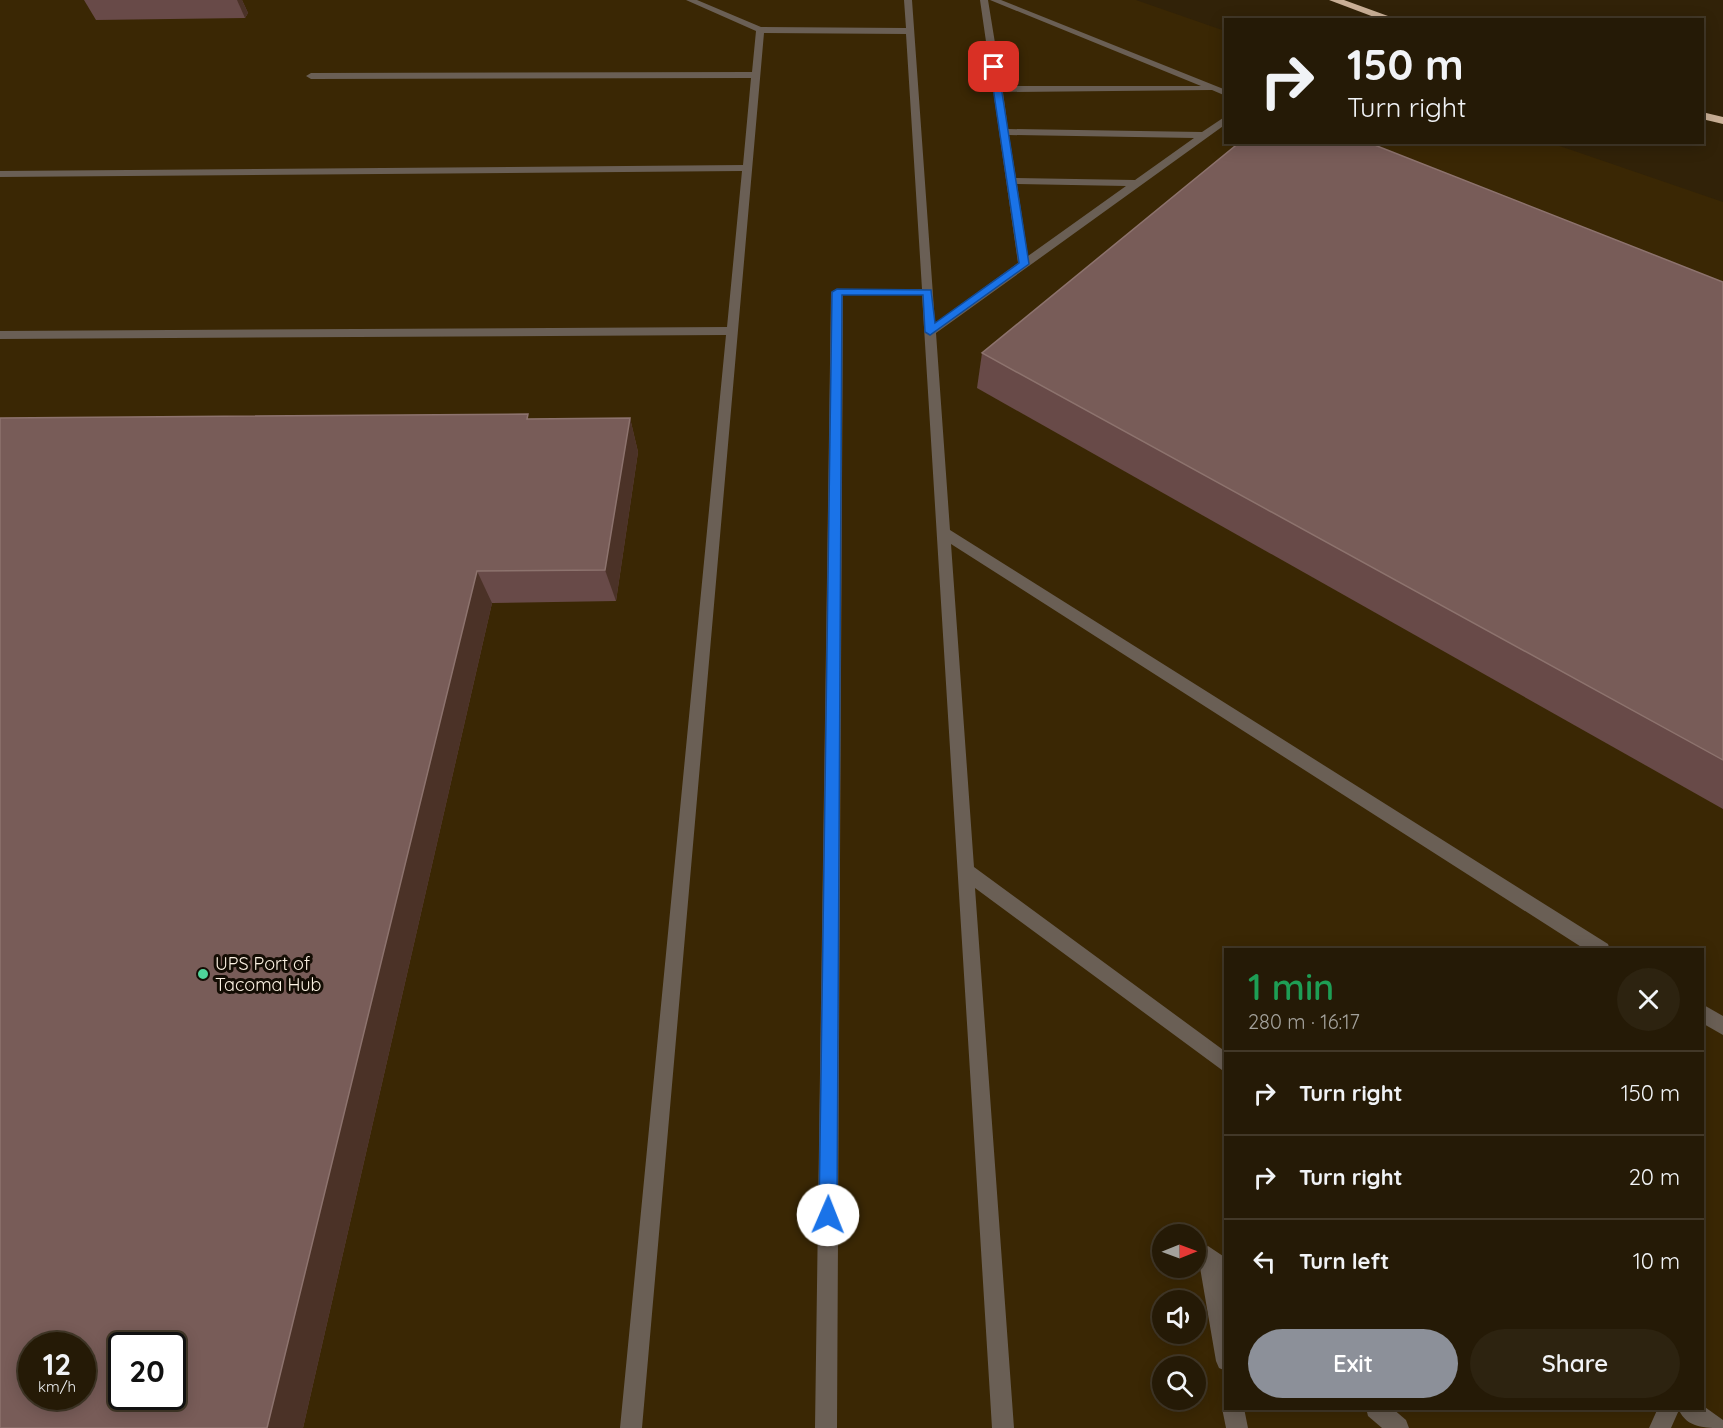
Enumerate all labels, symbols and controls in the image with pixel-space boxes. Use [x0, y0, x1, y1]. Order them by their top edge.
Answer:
text: 150 m [1347, 38, 1464, 91]
pin [968, 41, 1019, 92]
icon: right [1248, 42, 1326, 120]
icon: arrive [977, 50, 1010, 83]
text: Turn right [1347, 90, 1466, 124]
place label: UPS Port of Tacoma Hub [215, 952, 322, 996]
text: 1 min [1248, 964, 1334, 1009]
marker: UPS Port of Tacoma Hub [196, 967, 210, 981]
button: close [1617, 968, 1680, 1031]
text: 280 m · 16:17 [1248, 1009, 1360, 1034]
icon: right [1248, 1077, 1281, 1110]
text: Turn right [1299, 1079, 1403, 1107]
text: 150 m [1621, 1079, 1680, 1107]
icon: right [1248, 1161, 1281, 1194]
text: Turn right [1299, 1163, 1403, 1191]
text: 20 m [1629, 1163, 1680, 1191]
position arrow [796, 1183, 860, 1247]
north arrow [1152, 1224, 1206, 1278]
map controls [1152, 1224, 1206, 1410]
icon: left [1248, 1245, 1281, 1278]
text: Turn left [1299, 1247, 1389, 1275]
text: 10 m [1633, 1247, 1680, 1275]
button: sound [1152, 1290, 1206, 1344]
button: Exit [1248, 1329, 1458, 1398]
button: Share [1470, 1329, 1680, 1398]
speed limit sign: 20 [108, 1332, 186, 1410]
text: 12 [43, 1345, 71, 1383]
button: search [1152, 1356, 1206, 1410]
text: km/h [38, 1377, 76, 1396]

